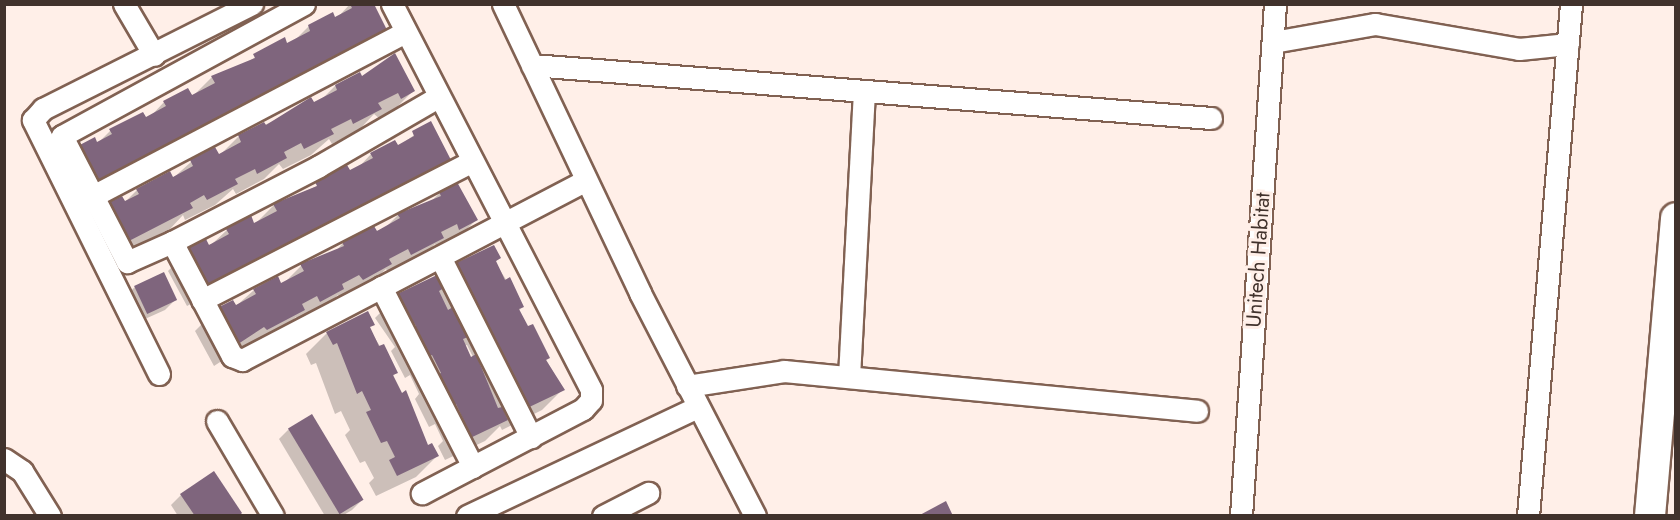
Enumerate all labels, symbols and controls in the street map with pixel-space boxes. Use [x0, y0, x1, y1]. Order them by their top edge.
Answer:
street label: Unitech Habitat [1241, 191, 1275, 329]

